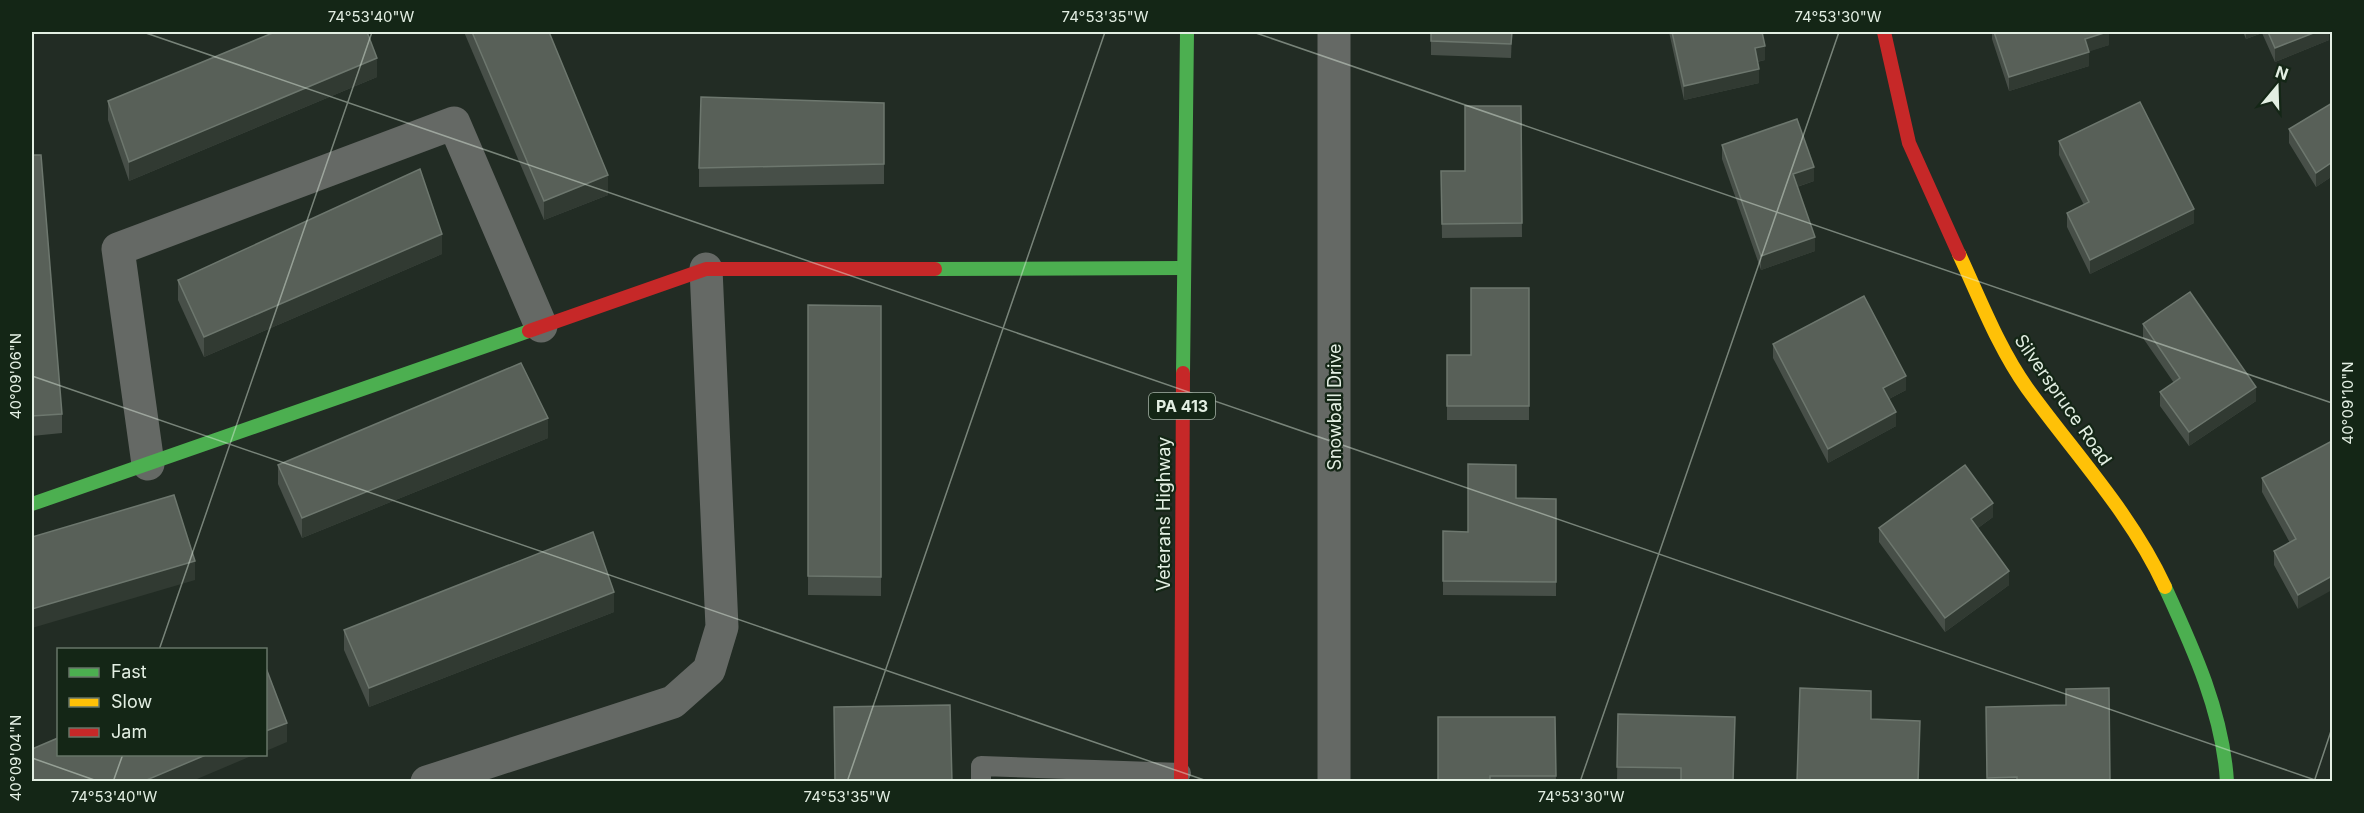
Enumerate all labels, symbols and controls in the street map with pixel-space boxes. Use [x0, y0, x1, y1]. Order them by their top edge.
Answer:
text: 74°53'40"W [328, 7, 415, 26]
text: 74°53'35"W [1062, 7, 1149, 26]
text: 74°53'30"W [1794, 7, 1882, 26]
north arrow [2247, 57, 2307, 117]
text: N [2273, 61, 2291, 84]
street label: Silverspruce Road [2010, 330, 2116, 469]
text: 40°09'06"N [6, 333, 25, 419]
street label: Snowball Drive [1324, 343, 1345, 471]
text: 40°09'10"N [2338, 361, 2357, 445]
road number: PA 413 [1149, 393, 1215, 419]
street label: Veterans Highway [1153, 437, 1174, 591]
legend [57, 648, 267, 756]
text: Fast [111, 661, 147, 682]
text: Slow [111, 691, 152, 712]
text: 40°09'04"N [6, 715, 25, 801]
text: Jam [111, 721, 147, 742]
text: 74°53'40"W [71, 787, 158, 806]
text: 74°53'35"W [804, 787, 891, 806]
text: 74°53'30"W [1537, 787, 1625, 806]

